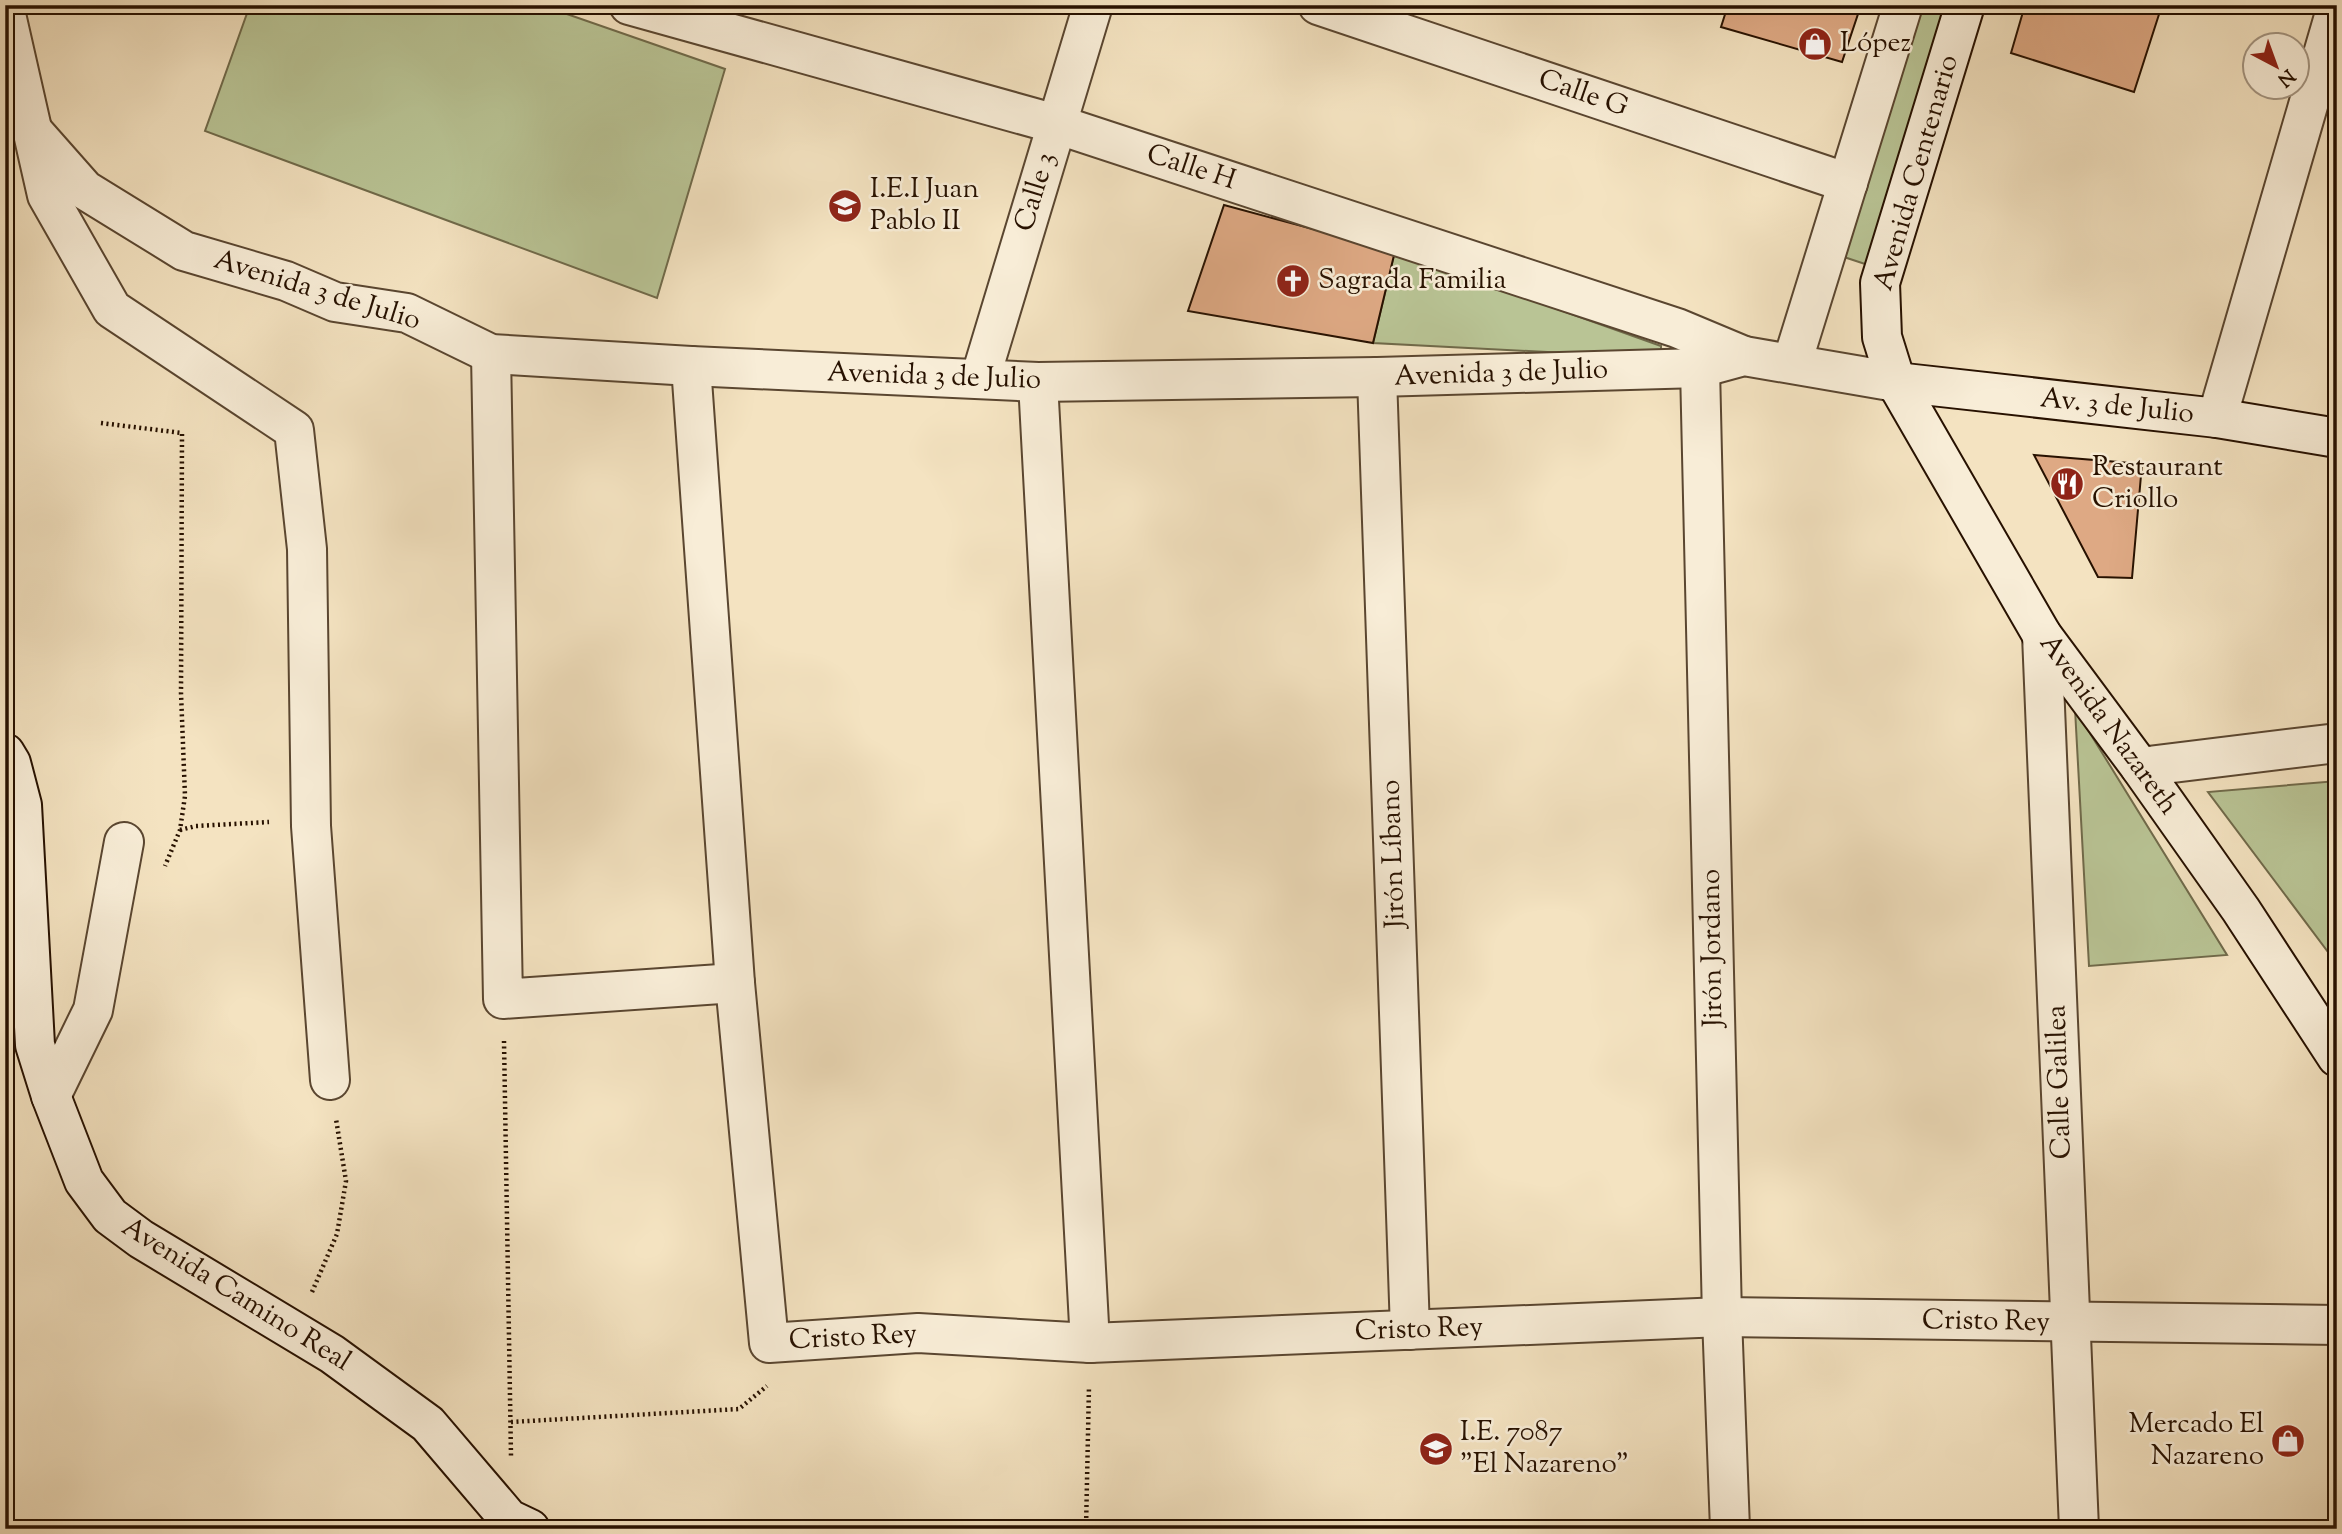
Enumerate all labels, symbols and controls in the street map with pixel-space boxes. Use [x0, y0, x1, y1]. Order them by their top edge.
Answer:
place label: López [1840, 24, 1911, 64]
shop icon: López [1796, 25, 1834, 63]
north arrow [2240, 32, 2310, 102]
street label: Avenida Centenario [1864, 50, 1970, 296]
street label: Calle G [1533, 60, 1633, 128]
text: N [2271, 62, 2300, 92]
street label: Calle H [1141, 135, 1241, 201]
street label: Calle 3 [1005, 148, 1067, 236]
place label: I.E.I Juan Pablo II [870, 170, 979, 242]
school or university icon: I.E.I Juan Pablo II [826, 187, 864, 225]
street label: Avenida 3 de Julio [209, 241, 425, 341]
place label: Sagrada Familia [1318, 261, 1506, 301]
church icon: Sagrada Familia [1274, 262, 1312, 300]
street label: Avenida 3 de Julio [1393, 350, 1609, 398]
street label: Avenida 3 de Julio [826, 353, 1042, 401]
street label: Av. 3 de Julio [2038, 379, 2196, 435]
place label: Restaurant Criollo [2092, 448, 2223, 520]
restaurant icon: Restaurant Criollo [2048, 465, 2086, 503]
street label: Avenida Nazareth [2029, 626, 2187, 824]
street label: Jirón Líbano [1371, 779, 1417, 931]
street label: Jirón Jordano [1692, 868, 1734, 1030]
street label: Calle Galilea [2037, 1004, 2083, 1160]
street label: Avenida Camino Real [113, 1208, 359, 1382]
street label: Cristo Rey [1921, 1301, 2051, 1343]
street label: Cristo Rey [1354, 1308, 1484, 1352]
street label: Cristo Rey [788, 1315, 918, 1361]
place label: Mercado El Nazareno [2128, 1405, 2264, 1477]
place label: I.E. 7087 "El Nazareno" [1460, 1413, 1629, 1485]
shop icon: Mercado El Nazareno [2269, 1422, 2307, 1460]
school or university icon: I.E. 7087 "El Nazareno" [1417, 1430, 1455, 1468]

